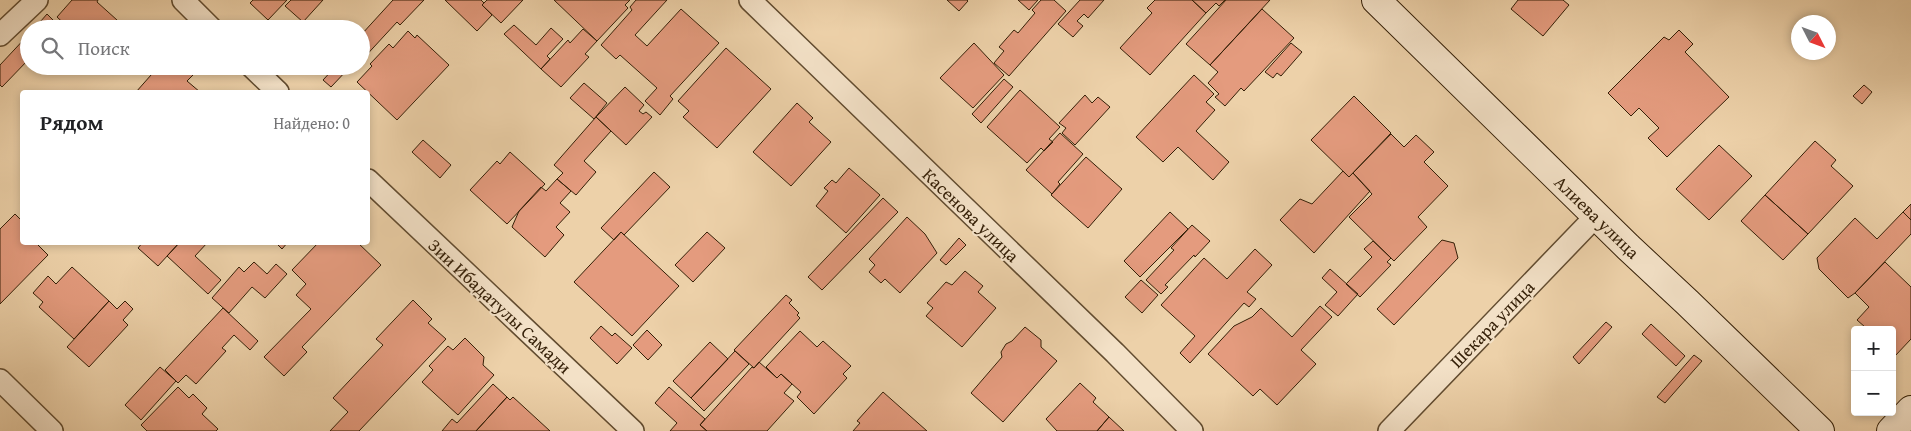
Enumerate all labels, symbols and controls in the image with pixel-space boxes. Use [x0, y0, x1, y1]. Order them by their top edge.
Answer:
north arrow [1791, 15, 1836, 60]
search box [20, 20, 370, 75]
icon: search [38, 34, 66, 62]
text: Поиск [78, 34, 130, 62]
text: Рядом [40, 107, 103, 138]
text: Найдено: 0 [273, 111, 350, 135]
street label: Касенова улица [916, 162, 1026, 269]
street label: Алиева улица [1548, 169, 1646, 265]
street label: Зии Ибадатулы Самади [422, 232, 578, 380]
street label: Шекара улица [1443, 274, 1541, 374]
map controls [1851, 326, 1896, 416]
button: + [1851, 326, 1896, 371]
button: − [1851, 371, 1896, 416]

